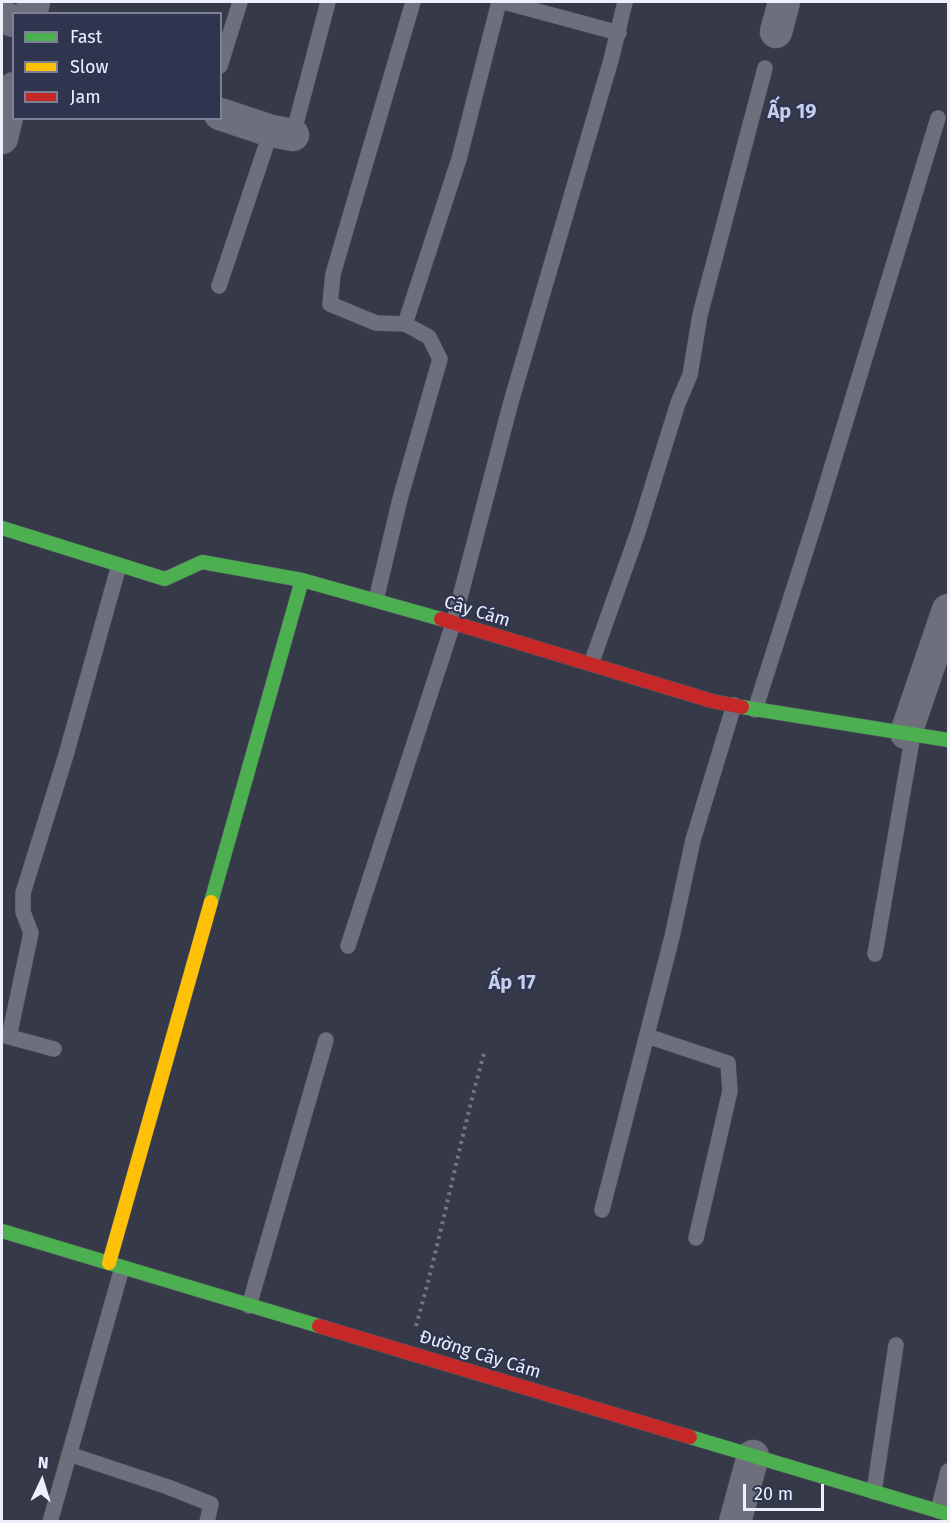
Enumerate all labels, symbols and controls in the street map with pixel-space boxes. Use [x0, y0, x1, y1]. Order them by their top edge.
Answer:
legend [12, 12, 222, 120]
text: Fast [70, 26, 102, 48]
text: Slow [70, 56, 108, 78]
text: Jam [70, 86, 101, 108]
district label: Ấp 19 [768, 100, 816, 124]
street label: Cây Cám [441, 592, 513, 632]
district label: Ấp 17 [488, 971, 536, 995]
street label: Đường Cây Cám [417, 1326, 543, 1384]
north arrow [12, 1451, 72, 1511]
text: N [37, 1453, 49, 1472]
scale bar [746, 1472, 827, 1510]
text: 20 m [754, 1483, 793, 1505]

